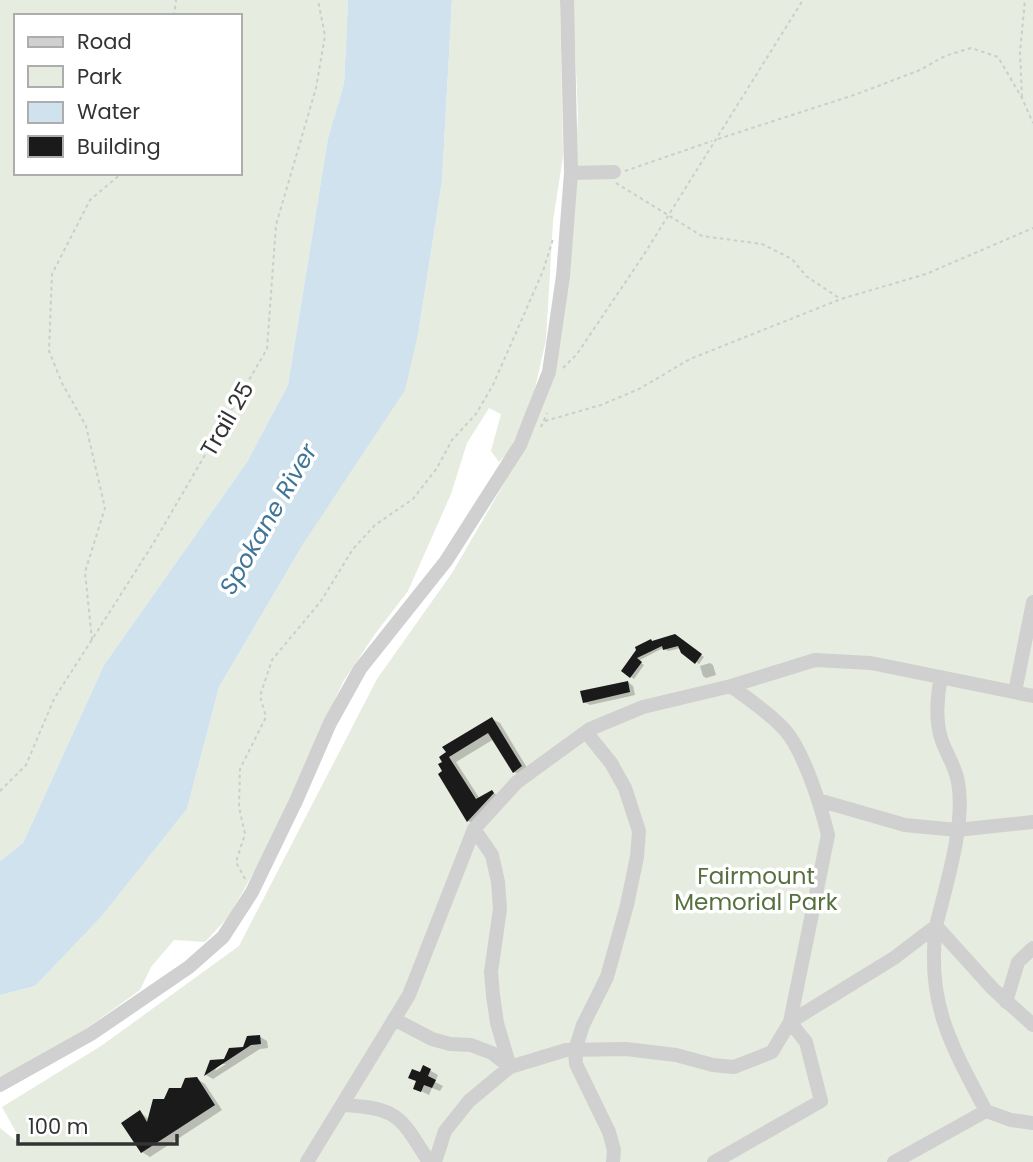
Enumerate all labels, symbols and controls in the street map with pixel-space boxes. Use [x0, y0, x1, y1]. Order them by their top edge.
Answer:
legend [14, 14, 242, 175]
text: Road [77, 27, 132, 56]
text: Park [77, 62, 122, 91]
text: Water [77, 97, 140, 126]
text: Building [77, 132, 161, 161]
street label: Trail 25 [193, 376, 261, 462]
water label: Spokane River [211, 437, 325, 601]
park label: Fairmount Memorial Park [674, 860, 838, 918]
scale bar [18, 1102, 177, 1146]
text: 100 m [28, 1112, 88, 1141]

